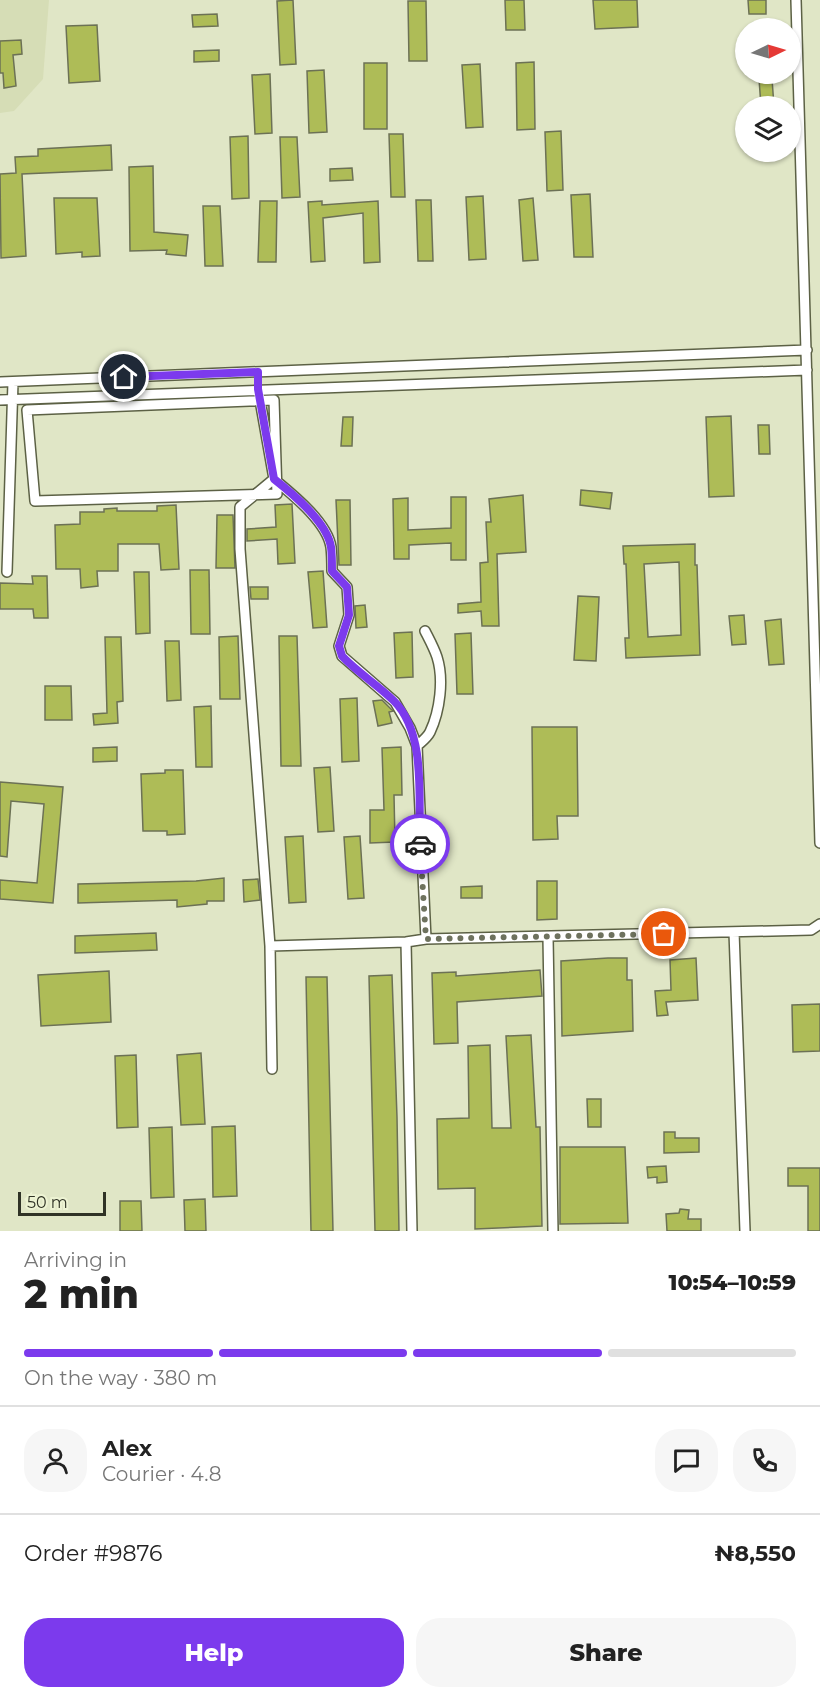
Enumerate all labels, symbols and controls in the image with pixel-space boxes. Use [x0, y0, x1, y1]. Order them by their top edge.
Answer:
north arrow [735, 18, 801, 84]
map controls [735, 18, 801, 162]
button: layers [735, 96, 801, 162]
pin [98, 351, 149, 402]
icon: home [107, 360, 140, 393]
courier [390, 814, 450, 874]
icon: car [404, 828, 437, 861]
pin [638, 908, 689, 959]
icon: bag [647, 917, 680, 950]
scale bar [18, 1189, 106, 1216]
text: 50 m [27, 1193, 68, 1212]
text: Arriving in [24, 1248, 127, 1272]
text: 10:54–10:59 [668, 1269, 796, 1296]
text: 2 min [24, 1270, 139, 1318]
text: On the way · 380 m [24, 1366, 217, 1390]
button: person [24, 1429, 87, 1492]
button: chat [655, 1429, 718, 1492]
button: phone [733, 1429, 796, 1492]
text: Alex [102, 1435, 152, 1462]
text: Courier · 4.8 [102, 1462, 221, 1486]
text: Order #9876 [24, 1540, 162, 1567]
text: ₦8,550 [715, 1540, 796, 1567]
button: Help [24, 1618, 404, 1687]
button: Share [416, 1618, 796, 1687]

